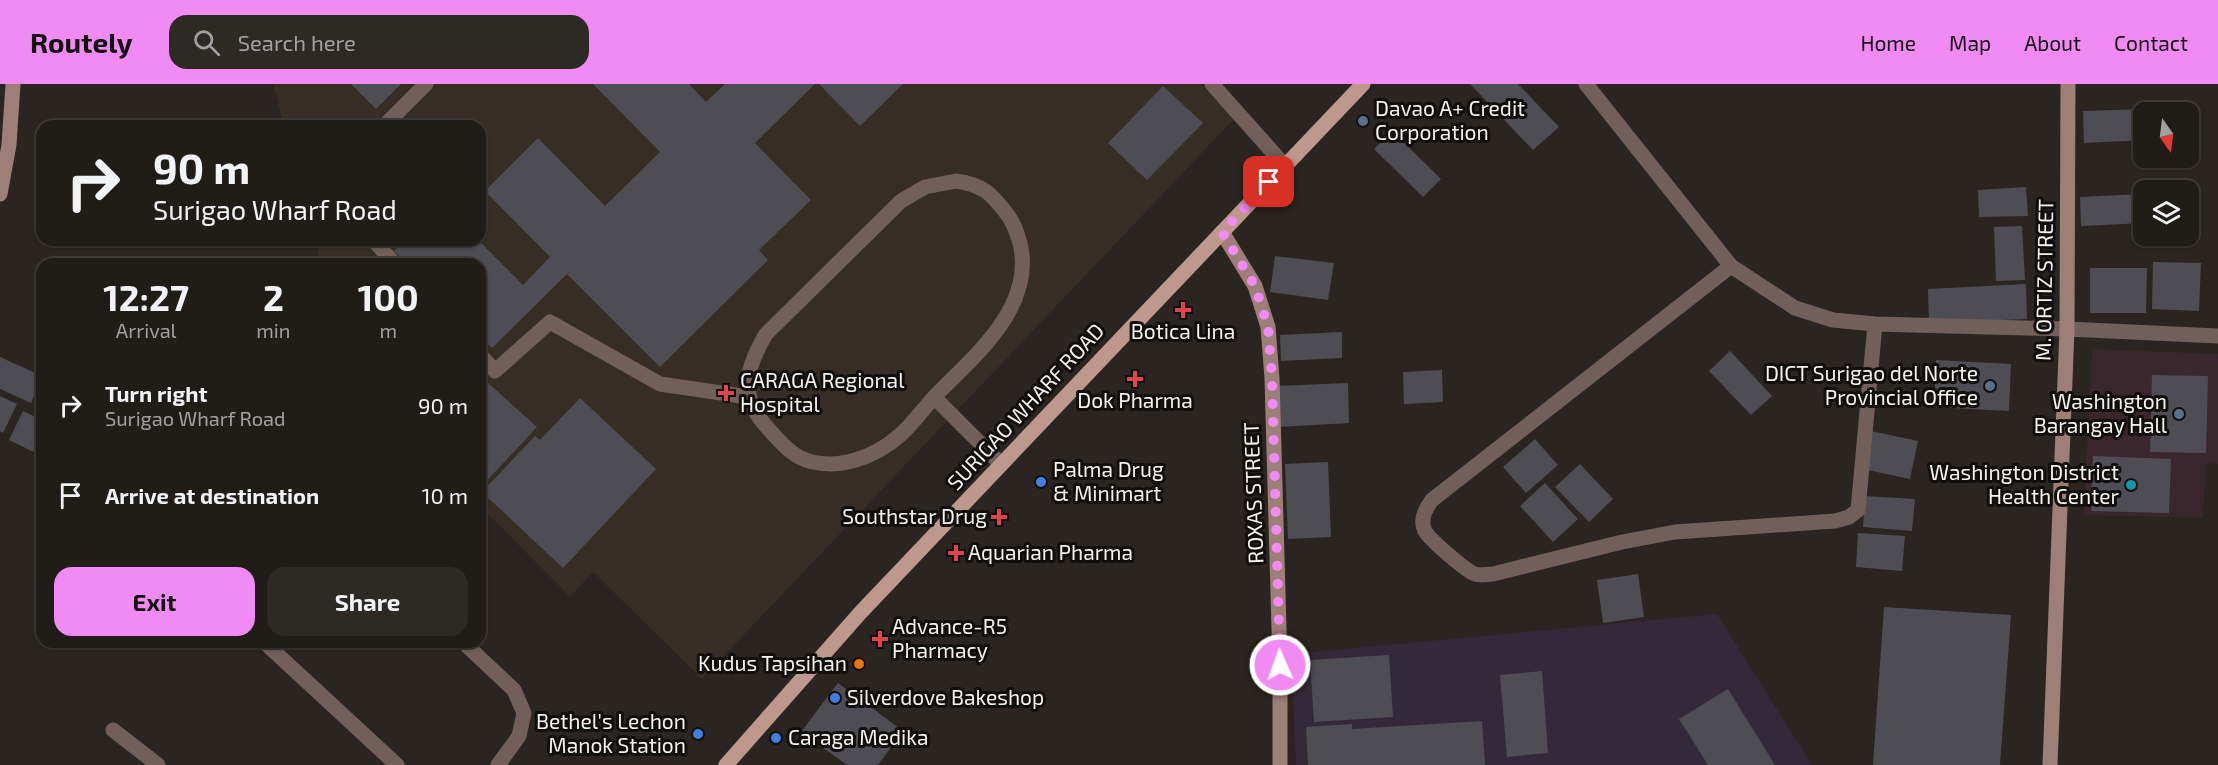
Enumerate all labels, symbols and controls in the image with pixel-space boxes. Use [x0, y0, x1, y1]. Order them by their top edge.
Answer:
search box [169, 15, 589, 69]
text: Routely [30, 25, 133, 59]
icon: search [190, 26, 223, 59]
text: Search here [238, 29, 356, 55]
text: Home [1860, 30, 1916, 55]
text: Map [1949, 30, 1991, 55]
text: About [2024, 30, 2081, 55]
text: Contact [2114, 30, 2188, 55]
place label: Davao A+ Credit Corporation [1375, 95, 1525, 144]
north arrow [2133, 102, 2199, 168]
map controls [2133, 102, 2199, 246]
marker: Davao A+ Credit Corporation [1356, 114, 1370, 128]
text: 90 m [153, 142, 250, 192]
icon: right [54, 144, 132, 222]
pin [1243, 156, 1294, 207]
icon: arrive [1252, 165, 1285, 198]
button: layers [2133, 180, 2199, 246]
text: Surigao Wharf Road [153, 193, 397, 225]
street label: M. ORTIZ STREET [2030, 199, 2057, 361]
text: 12:27 [103, 275, 189, 318]
text: 2 [263, 275, 284, 318]
text: 100 [358, 275, 419, 318]
marker: Botica Lina [1176, 303, 1190, 317]
text: Arrival [116, 318, 177, 342]
text: min [256, 318, 290, 342]
text: m [379, 318, 397, 342]
street label: SURIGAO WHARF ROAD [941, 318, 1109, 494]
place label: Botica Lina [1131, 318, 1235, 343]
place label: DICT Surigao del Norte Provincial Office [1765, 360, 1978, 409]
place label: CARAGA Regional Hospital [740, 367, 905, 416]
marker: Dok Pharma [1128, 372, 1142, 386]
marker: DICT Surigao del Norte Provincial Office [1983, 379, 1997, 393]
text: Turn right [105, 380, 207, 406]
marker: CARAGA Regional Hospital [717, 384, 735, 402]
place label: Dok Pharma [1077, 387, 1193, 412]
place label: Washington Barangay Hall [2034, 388, 2168, 437]
icon: right [54, 389, 87, 422]
text: 90 m [418, 392, 468, 418]
text: Surigao Wharf Road [105, 406, 286, 430]
marker: Washington Barangay Hall [2172, 407, 2186, 421]
street label: ROXAS STREET [1238, 422, 1267, 564]
place label: Palma Drug & Minimart [1053, 456, 1164, 505]
place label: Washington District Health Center [1929, 459, 2120, 508]
marker: Palma Drug & Minimart [1034, 475, 1048, 489]
marker: Washington District Health Center [2124, 478, 2138, 492]
icon: arrive [54, 479, 87, 512]
text: Arrive at destination [105, 482, 319, 508]
text: 10 m [422, 482, 468, 508]
place label: Southstar Drug [842, 503, 987, 528]
marker: Southstar Drug [992, 510, 1006, 524]
place label: Aquarian Pharma [968, 539, 1133, 564]
marker: Aquarian Pharma [949, 546, 963, 560]
button: Exit [54, 567, 255, 636]
button: Share [267, 567, 468, 636]
place label: Advance-R5 Pharmacy [892, 613, 1007, 662]
marker: Advance-R5 Pharmacy [873, 632, 887, 646]
position arrow [1248, 633, 1312, 697]
place label: Kudus Tapsihan [698, 650, 847, 675]
marker: Kudus Tapsihan [852, 657, 866, 671]
place label: Silverdove Bakeshop [847, 684, 1044, 709]
marker: Silverdove Bakeshop [828, 691, 842, 705]
place label: Bethel's Lechon Manok Station [536, 708, 686, 757]
place label: Caraga Medika [788, 724, 928, 749]
marker: Bethel's Lechon Manok Station [691, 727, 705, 741]
marker: Caraga Medika [769, 731, 783, 745]

